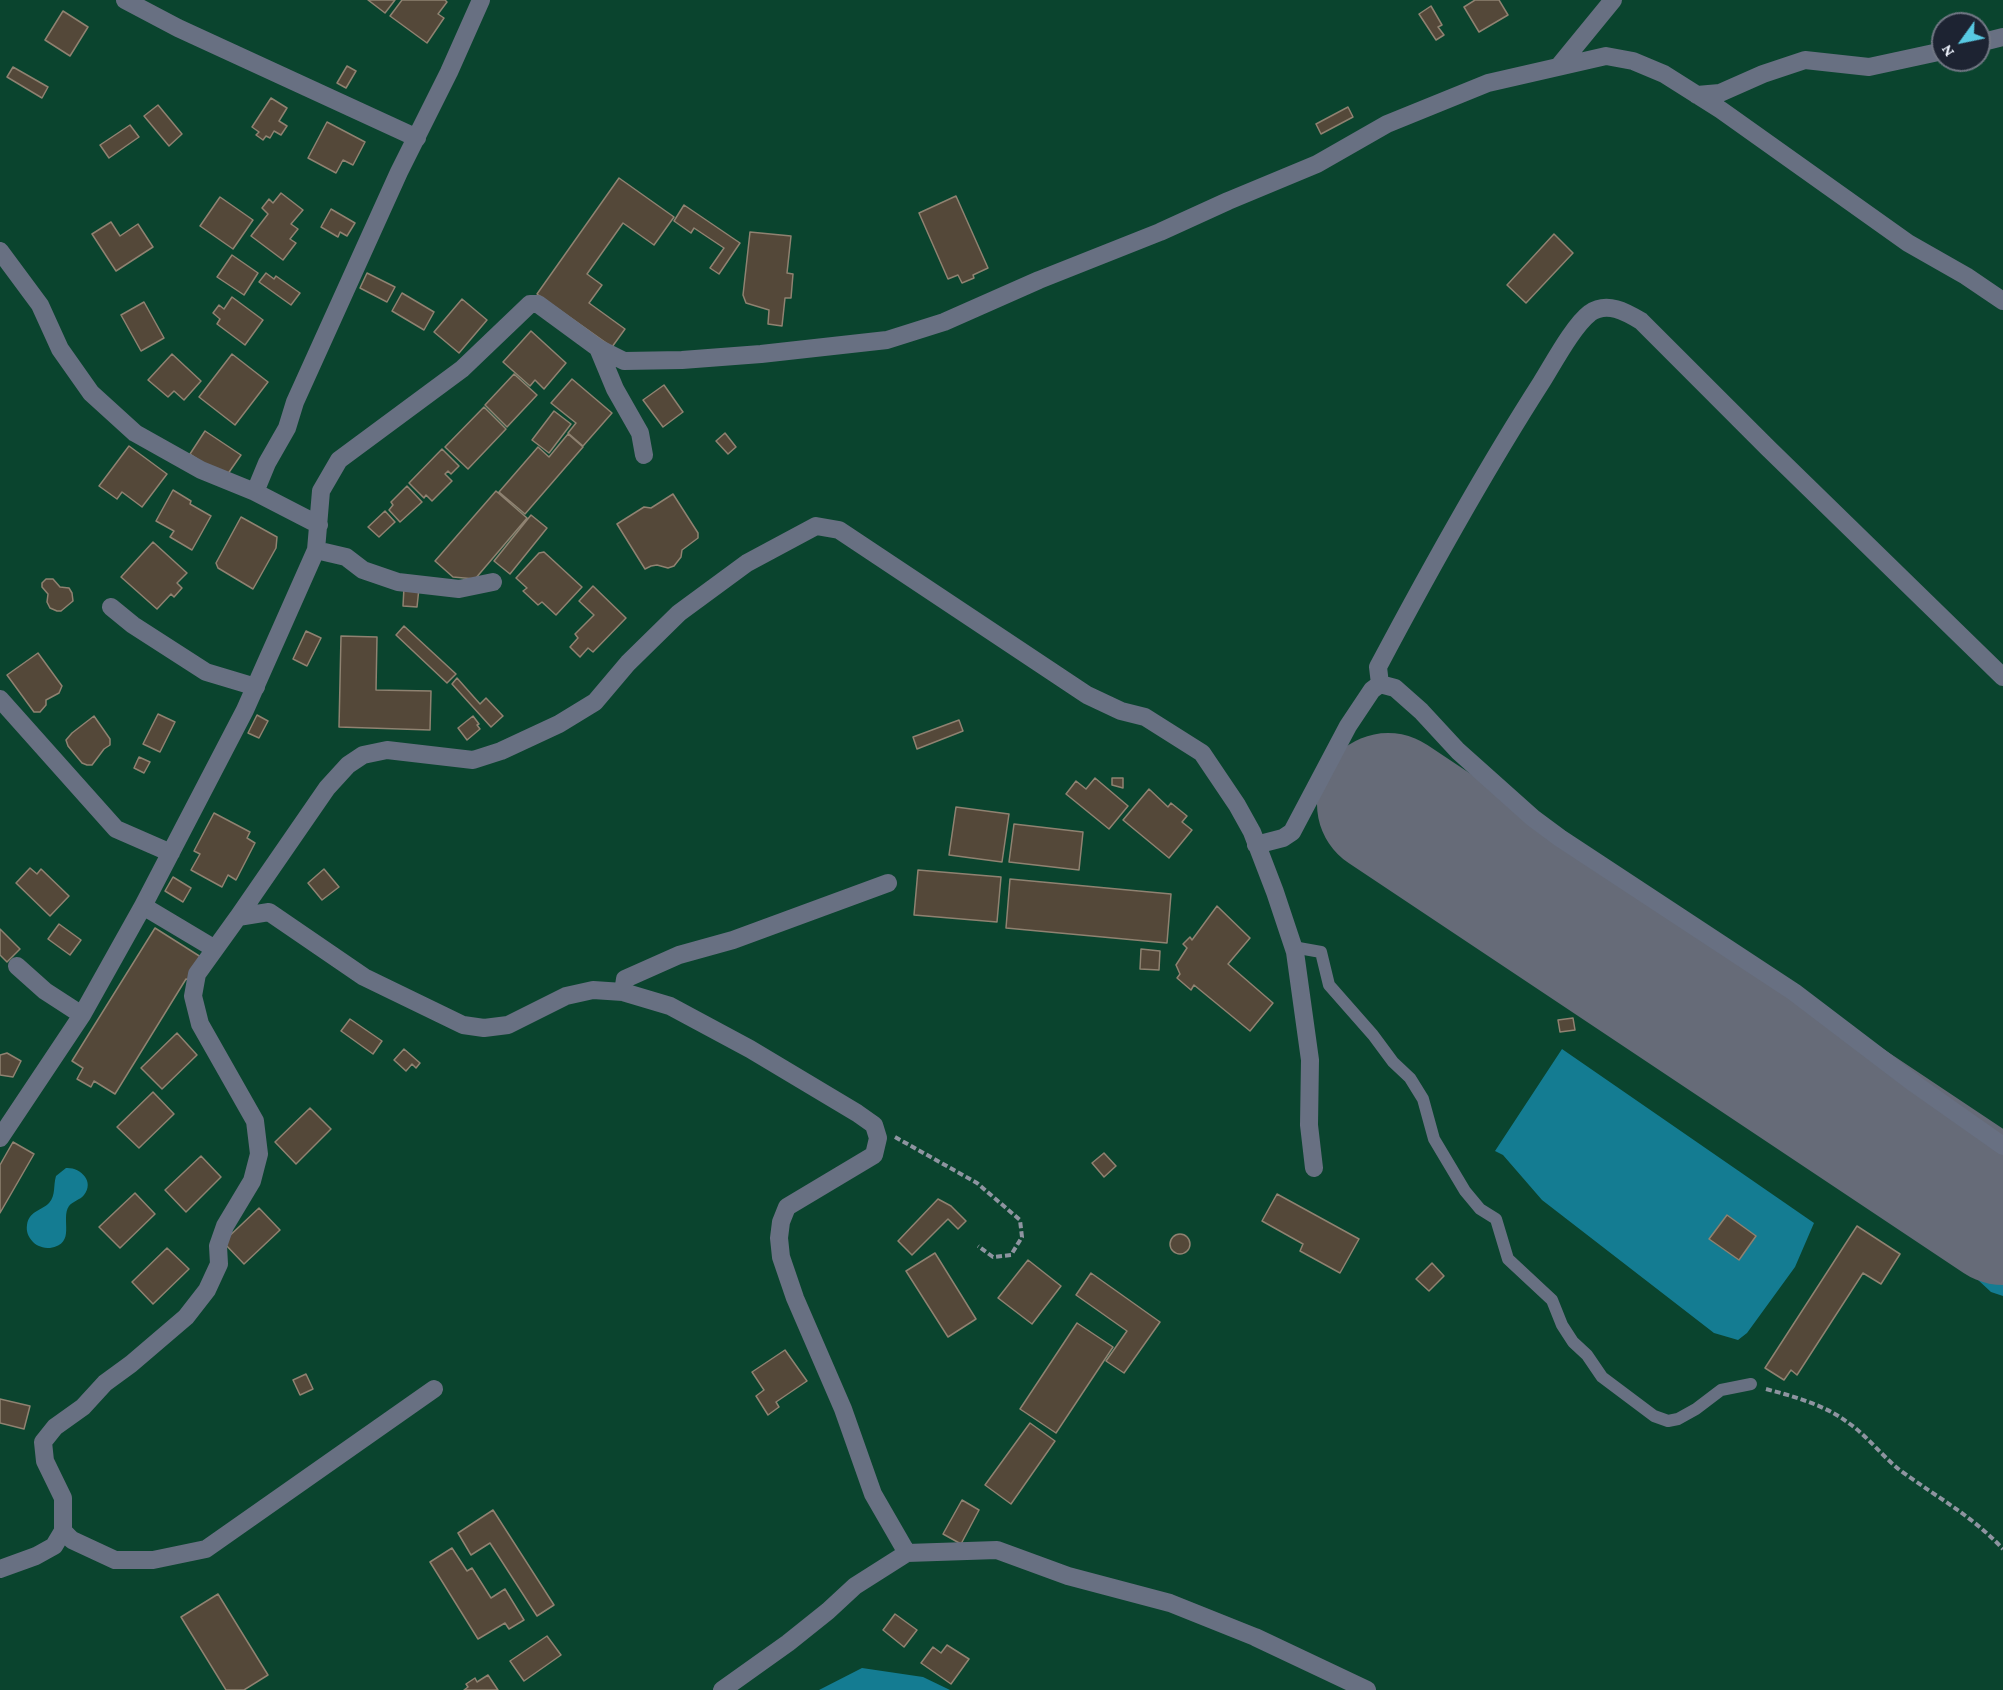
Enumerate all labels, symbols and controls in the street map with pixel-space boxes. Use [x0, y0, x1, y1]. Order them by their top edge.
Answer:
north arrow [1931, 12, 1991, 72]
text: N [1937, 42, 1957, 60]

